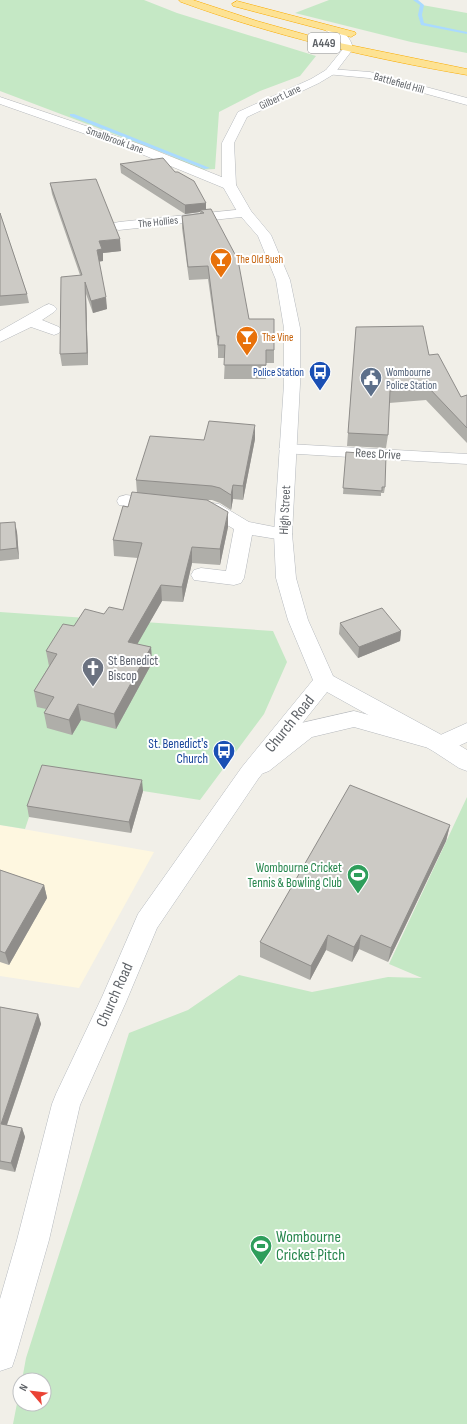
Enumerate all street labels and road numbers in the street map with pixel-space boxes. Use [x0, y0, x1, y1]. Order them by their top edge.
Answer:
road number: A449 [308, 33, 340, 53]
street label: Battlefield Hill [372, 70, 426, 96]
street label: Gilbert Lane [257, 82, 303, 112]
street label: Smallbrook Lane [85, 124, 145, 156]
street label: The Hollies [137, 213, 179, 231]
street label: Rees Drive [355, 445, 401, 463]
street label: High Street [276, 485, 294, 535]
street label: Church Road [261, 692, 319, 756]
street label: Church Road [92, 960, 138, 1030]

